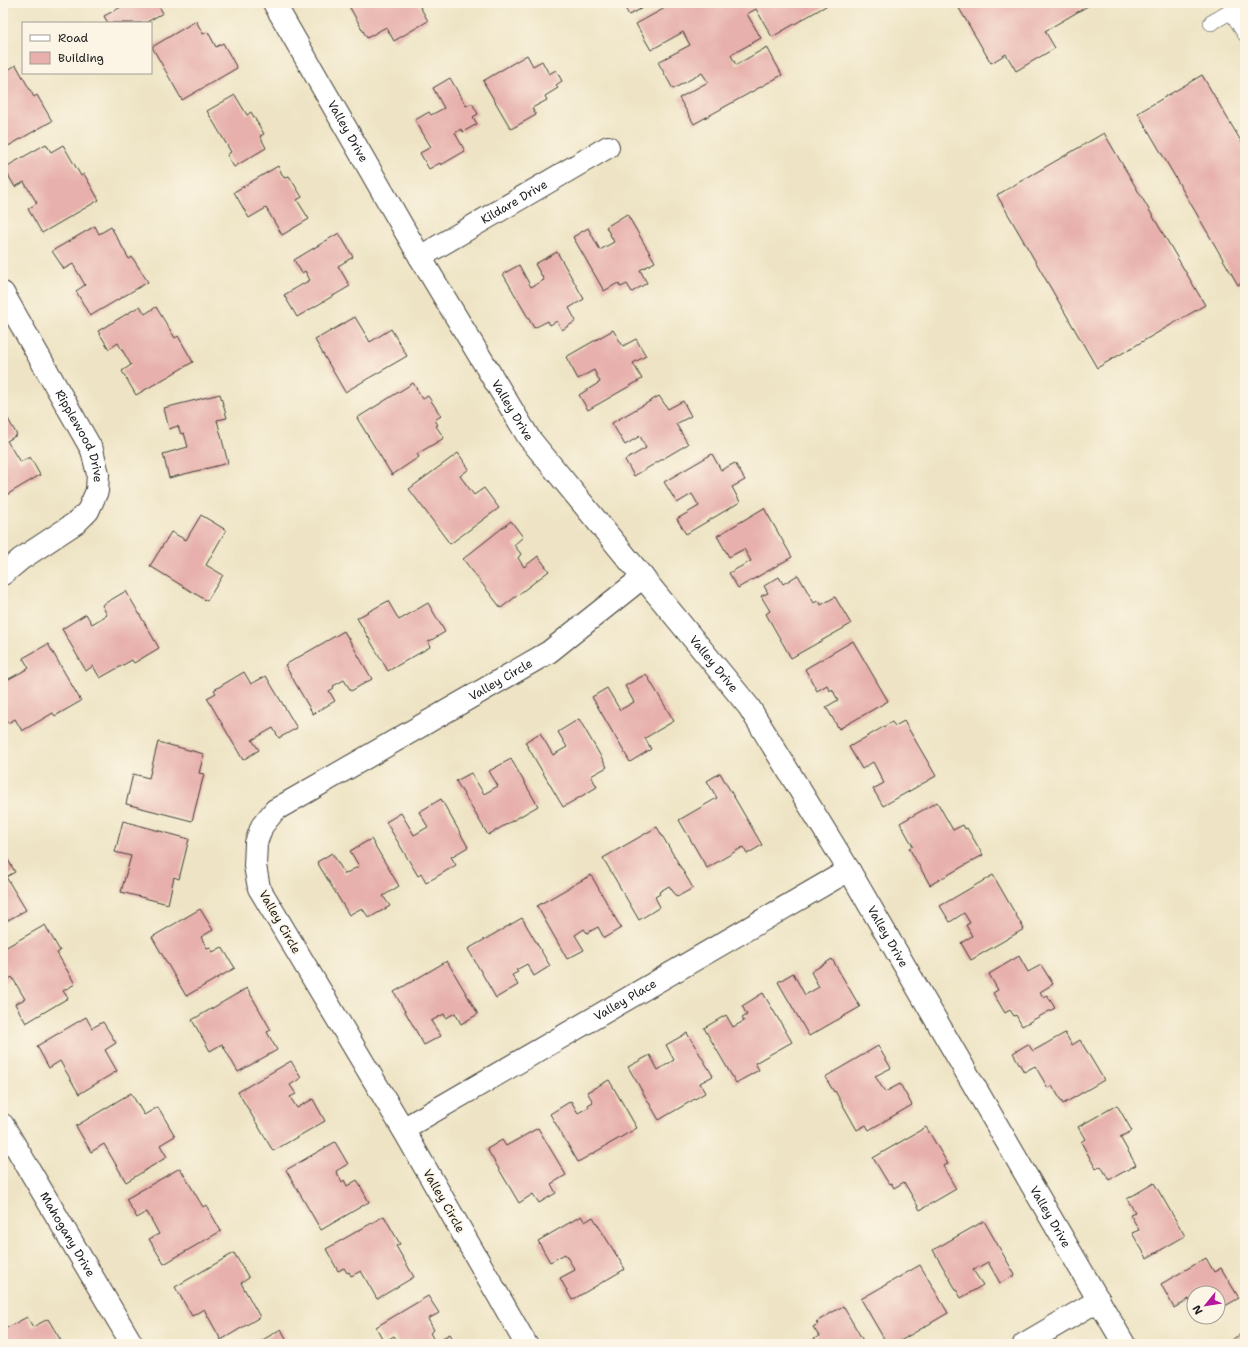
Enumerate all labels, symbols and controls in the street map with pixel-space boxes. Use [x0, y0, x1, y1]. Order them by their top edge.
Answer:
legend [22, 22, 152, 74]
text: Road [58, 30, 89, 46]
text: Building [58, 50, 104, 66]
street label: Valley Drive [324, 98, 372, 165]
street label: Kildare Drive [478, 176, 551, 228]
street label: Valley Drive [488, 377, 537, 444]
street label: Ripplewood Drive [51, 387, 106, 483]
street label: Valley Drive [686, 632, 742, 696]
street label: Valley Circle [466, 655, 536, 704]
street label: Valley Circle [255, 887, 305, 957]
street label: Valley Drive [863, 903, 912, 971]
street label: Valley Place [591, 975, 660, 1024]
street label: Valley Circle [419, 1166, 469, 1236]
street label: Valley Drive [1026, 1183, 1075, 1251]
street label: Mahogany Drive [36, 1189, 99, 1280]
north arrow [1186, 1285, 1226, 1325]
text: N [1189, 1302, 1206, 1317]

